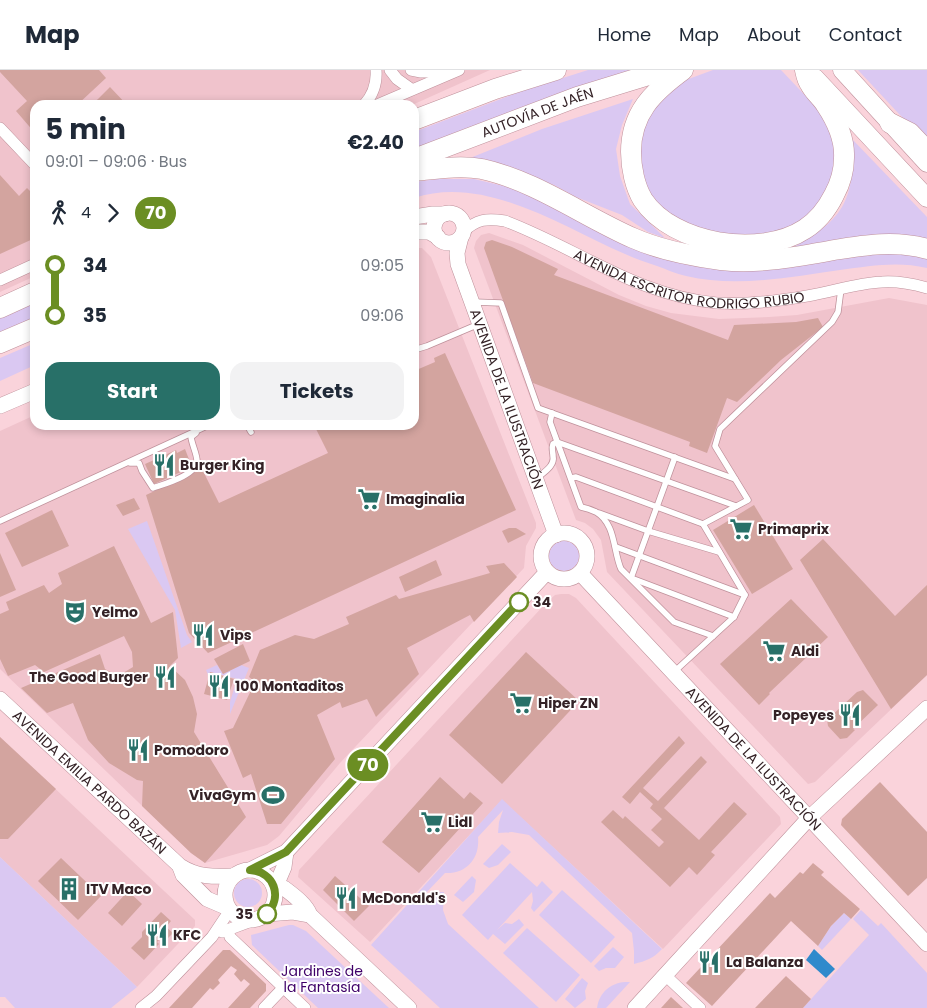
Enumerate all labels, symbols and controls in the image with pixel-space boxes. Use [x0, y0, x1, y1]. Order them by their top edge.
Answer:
text: Map [25, 18, 80, 51]
text: Home [597, 22, 651, 47]
text: Map [679, 22, 719, 47]
text: About [747, 22, 801, 47]
text: Contact [829, 22, 902, 47]
street label: AUTOVÍA DE JAÉN [479, 83, 596, 142]
text: 5 min [45, 110, 126, 149]
text: €2.40 [347, 129, 404, 156]
text: 09:01 – 09:06 · Bus [45, 150, 187, 173]
icon: walk [45, 199, 73, 227]
icon: forward [99, 199, 127, 227]
text: 70 [145, 200, 166, 225]
text: 4 [81, 201, 91, 224]
street label: AVENIDA ESCRITOR RODRIGO RUBIO [570, 244, 806, 314]
text: 34 [83, 252, 107, 279]
text: 09:05 [360, 254, 404, 277]
text: 35 [83, 302, 107, 329]
text: 09:06 [360, 304, 404, 327]
street label: AVENIDA DE LA ILUSTRACIÓN [465, 306, 549, 492]
button: Start [45, 362, 220, 420]
button: Tickets [230, 362, 404, 420]
restaurant icon: Burger King [151, 452, 177, 478]
place label: Burger King [180, 455, 265, 475]
supermarket icon: Imaginalia [356, 486, 382, 512]
place label: Imaginalia [386, 489, 465, 509]
supermarket icon: Primaprix [728, 516, 754, 542]
place label: Primaprix [758, 519, 830, 539]
marker: 34 [509, 592, 529, 612]
place label: 34 [533, 592, 551, 612]
theatre icon: Yelmo [62, 599, 88, 625]
place label: Yelmo [92, 602, 138, 622]
restaurant icon: Vips [190, 622, 216, 648]
place label: Vips [220, 625, 252, 645]
supermarket icon: Aldi [761, 638, 787, 664]
place label: Aldi [791, 641, 819, 661]
restaurant icon: The Good Burger [152, 664, 178, 690]
place label: The Good Burger [29, 667, 148, 687]
restaurant icon: 100 Montaditos [206, 673, 232, 699]
place label: 100 Montaditos [235, 676, 344, 696]
street label: AVENIDA DE LA ILUSTRACIÓN [681, 682, 826, 835]
supermarket icon: Hiper ZN [508, 690, 534, 716]
place label: Hiper ZN [538, 693, 598, 713]
restaurant icon: Popeyes [837, 702, 863, 728]
street label: AVENIDA EMILIA PARDO BAZÁN [8, 705, 171, 859]
place label: Popeyes [773, 705, 834, 725]
restaurant icon: Pomodoro [125, 737, 151, 763]
place label: Pomodoro [154, 740, 229, 760]
line badge: 70 [346, 749, 390, 781]
text: 70 [357, 752, 379, 777]
sports icon: VivaGym [260, 782, 286, 808]
place label: VivaGym [189, 785, 256, 805]
supermarket icon: Lidl [419, 809, 445, 835]
place label: Lidl [448, 812, 472, 832]
building icon: ITV Maco [56, 876, 82, 902]
place label: ITV Maco [86, 879, 151, 899]
restaurant icon: McDonald's [333, 885, 359, 911]
place label: McDonald's [362, 888, 446, 908]
place label: 35 [235, 904, 253, 924]
marker: 35 [257, 904, 277, 924]
restaurant icon: KFC [144, 922, 170, 948]
place label: KFC [173, 925, 201, 945]
restaurant icon: La Balanza [696, 949, 722, 975]
place label: La Balanza [726, 952, 803, 972]
park label: Jardines de la Fantasía [281, 961, 363, 997]

